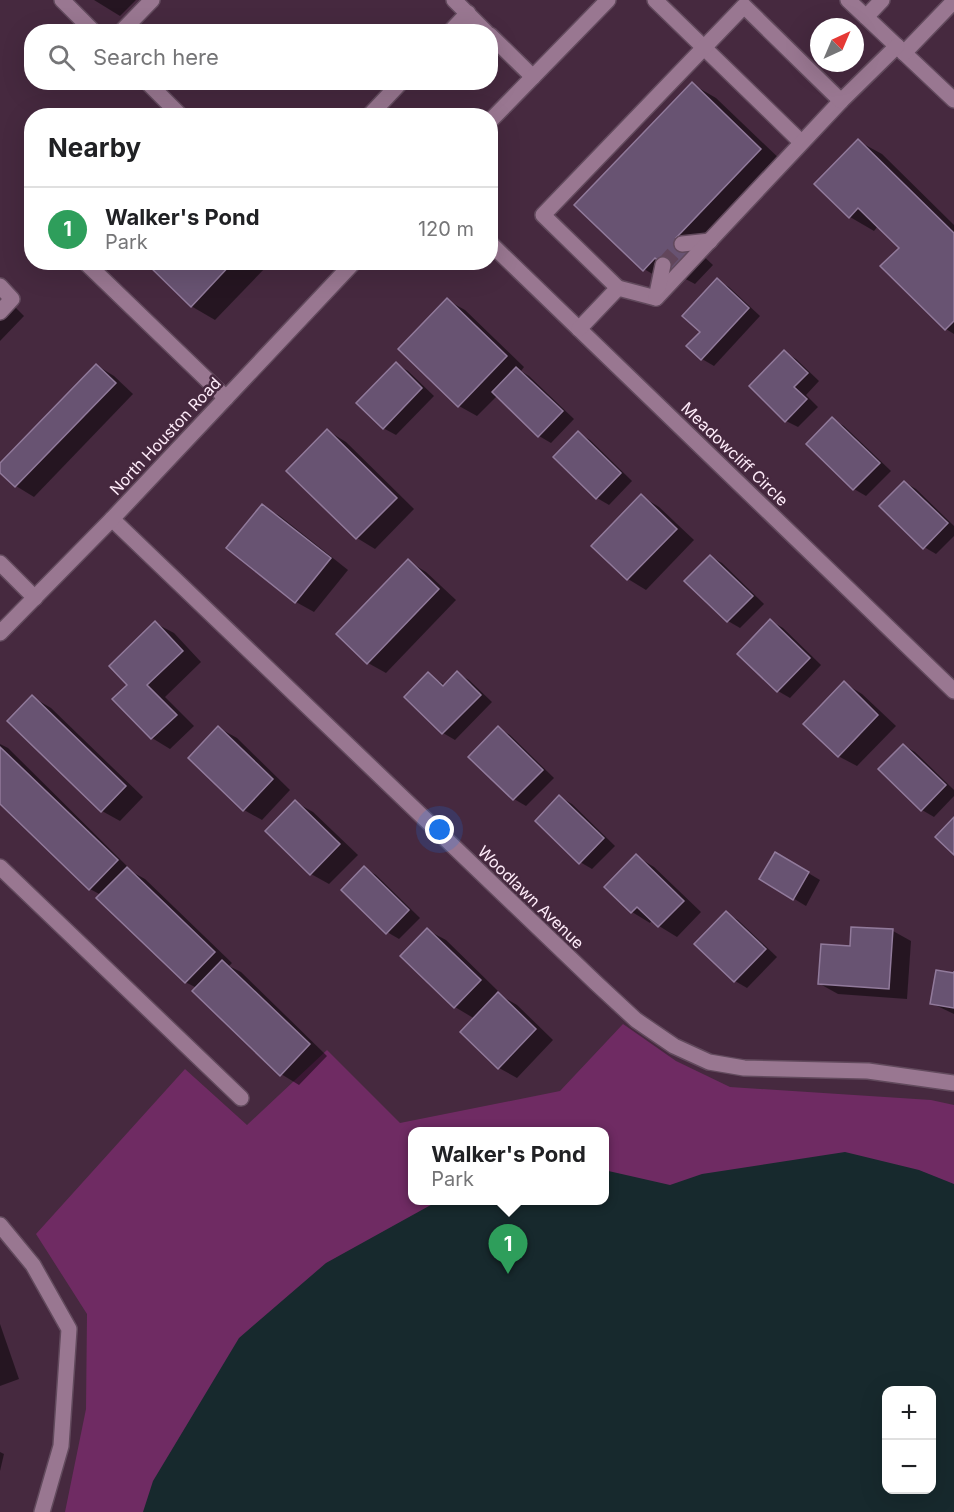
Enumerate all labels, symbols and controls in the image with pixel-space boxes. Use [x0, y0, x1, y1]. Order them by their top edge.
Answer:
north arrow [810, 18, 864, 72]
search box [24, 24, 498, 90]
icon: search [45, 41, 78, 74]
text: Search here [93, 44, 219, 70]
text: Nearby [48, 132, 141, 163]
text: Walker's Pond [105, 204, 260, 230]
text: 1 [63, 217, 72, 241]
text: 120 m [418, 217, 474, 241]
text: Park [105, 230, 148, 254]
street label: North Houston Road [105, 373, 225, 499]
street label: Meadowcliff Circle [677, 398, 793, 510]
your location [425, 815, 454, 844]
street label: Woodlawn Avenue [474, 841, 588, 953]
popup [408, 1127, 609, 1205]
text: Walker's Pond [431, 1141, 586, 1167]
text: Park [431, 1167, 474, 1191]
pin: 1 [488, 1224, 528, 1274]
map controls [882, 1386, 936, 1494]
button: + [882, 1386, 936, 1440]
button: − [882, 1440, 936, 1494]

